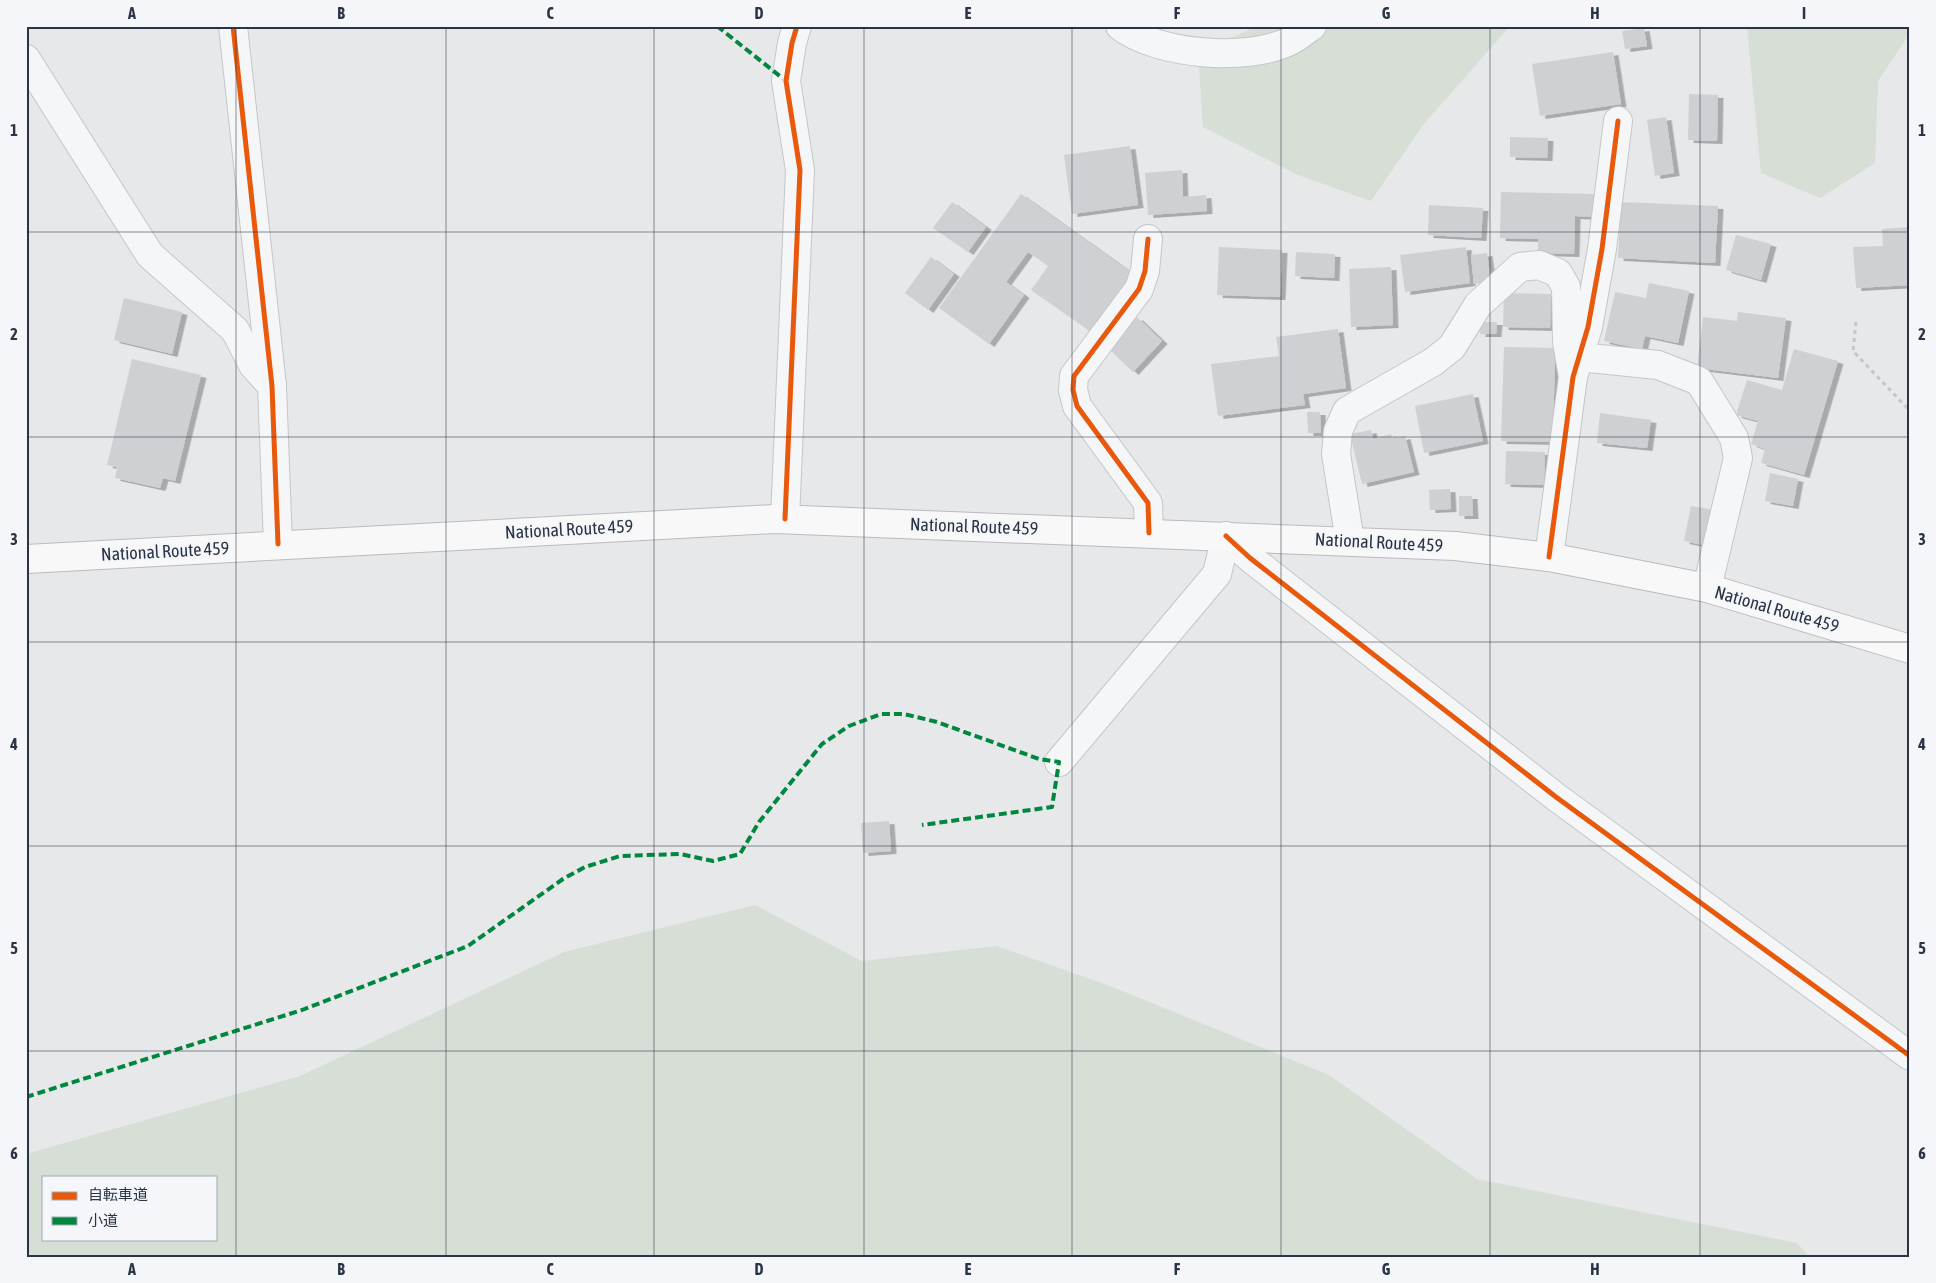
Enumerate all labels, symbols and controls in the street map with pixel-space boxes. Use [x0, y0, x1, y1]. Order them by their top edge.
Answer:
text: A [127, 4, 136, 22]
text: B [337, 4, 345, 22]
text: C [546, 4, 554, 22]
text: D [755, 4, 764, 22]
text: E [965, 4, 972, 22]
text: F [1174, 4, 1181, 22]
text: G [1382, 4, 1391, 22]
text: H [1590, 4, 1600, 22]
text: I [1802, 4, 1806, 22]
text: 1 [10, 121, 18, 139]
text: 1 [1918, 121, 1926, 139]
text: 2 [10, 325, 18, 343]
text: 2 [1918, 325, 1926, 343]
street label: National Route 459 [910, 513, 1038, 539]
street label: National Route 459 [504, 515, 634, 543]
street label: National Route 459 [1314, 528, 1444, 556]
text: 3 [10, 530, 18, 548]
text: 3 [1918, 530, 1926, 548]
street label: National Route 459 [100, 537, 230, 565]
street label: National Route 459 [1712, 581, 1842, 637]
text: 4 [9, 735, 18, 753]
text: 4 [1917, 735, 1926, 753]
text: 5 [10, 939, 18, 957]
text: 5 [1918, 939, 1926, 957]
text: 6 [10, 1144, 18, 1162]
text: 6 [1918, 1144, 1926, 1162]
legend [42, 1176, 218, 1240]
text: 自転車道 [88, 1186, 148, 1203]
text: 小道 [88, 1212, 118, 1229]
text: A [127, 1260, 136, 1278]
text: B [337, 1260, 345, 1278]
text: C [546, 1260, 554, 1278]
text: D [755, 1260, 764, 1278]
text: E [965, 1260, 972, 1278]
text: F [1174, 1260, 1181, 1278]
text: G [1382, 1260, 1391, 1278]
text: H [1590, 1260, 1600, 1278]
text: I [1802, 1260, 1806, 1278]

